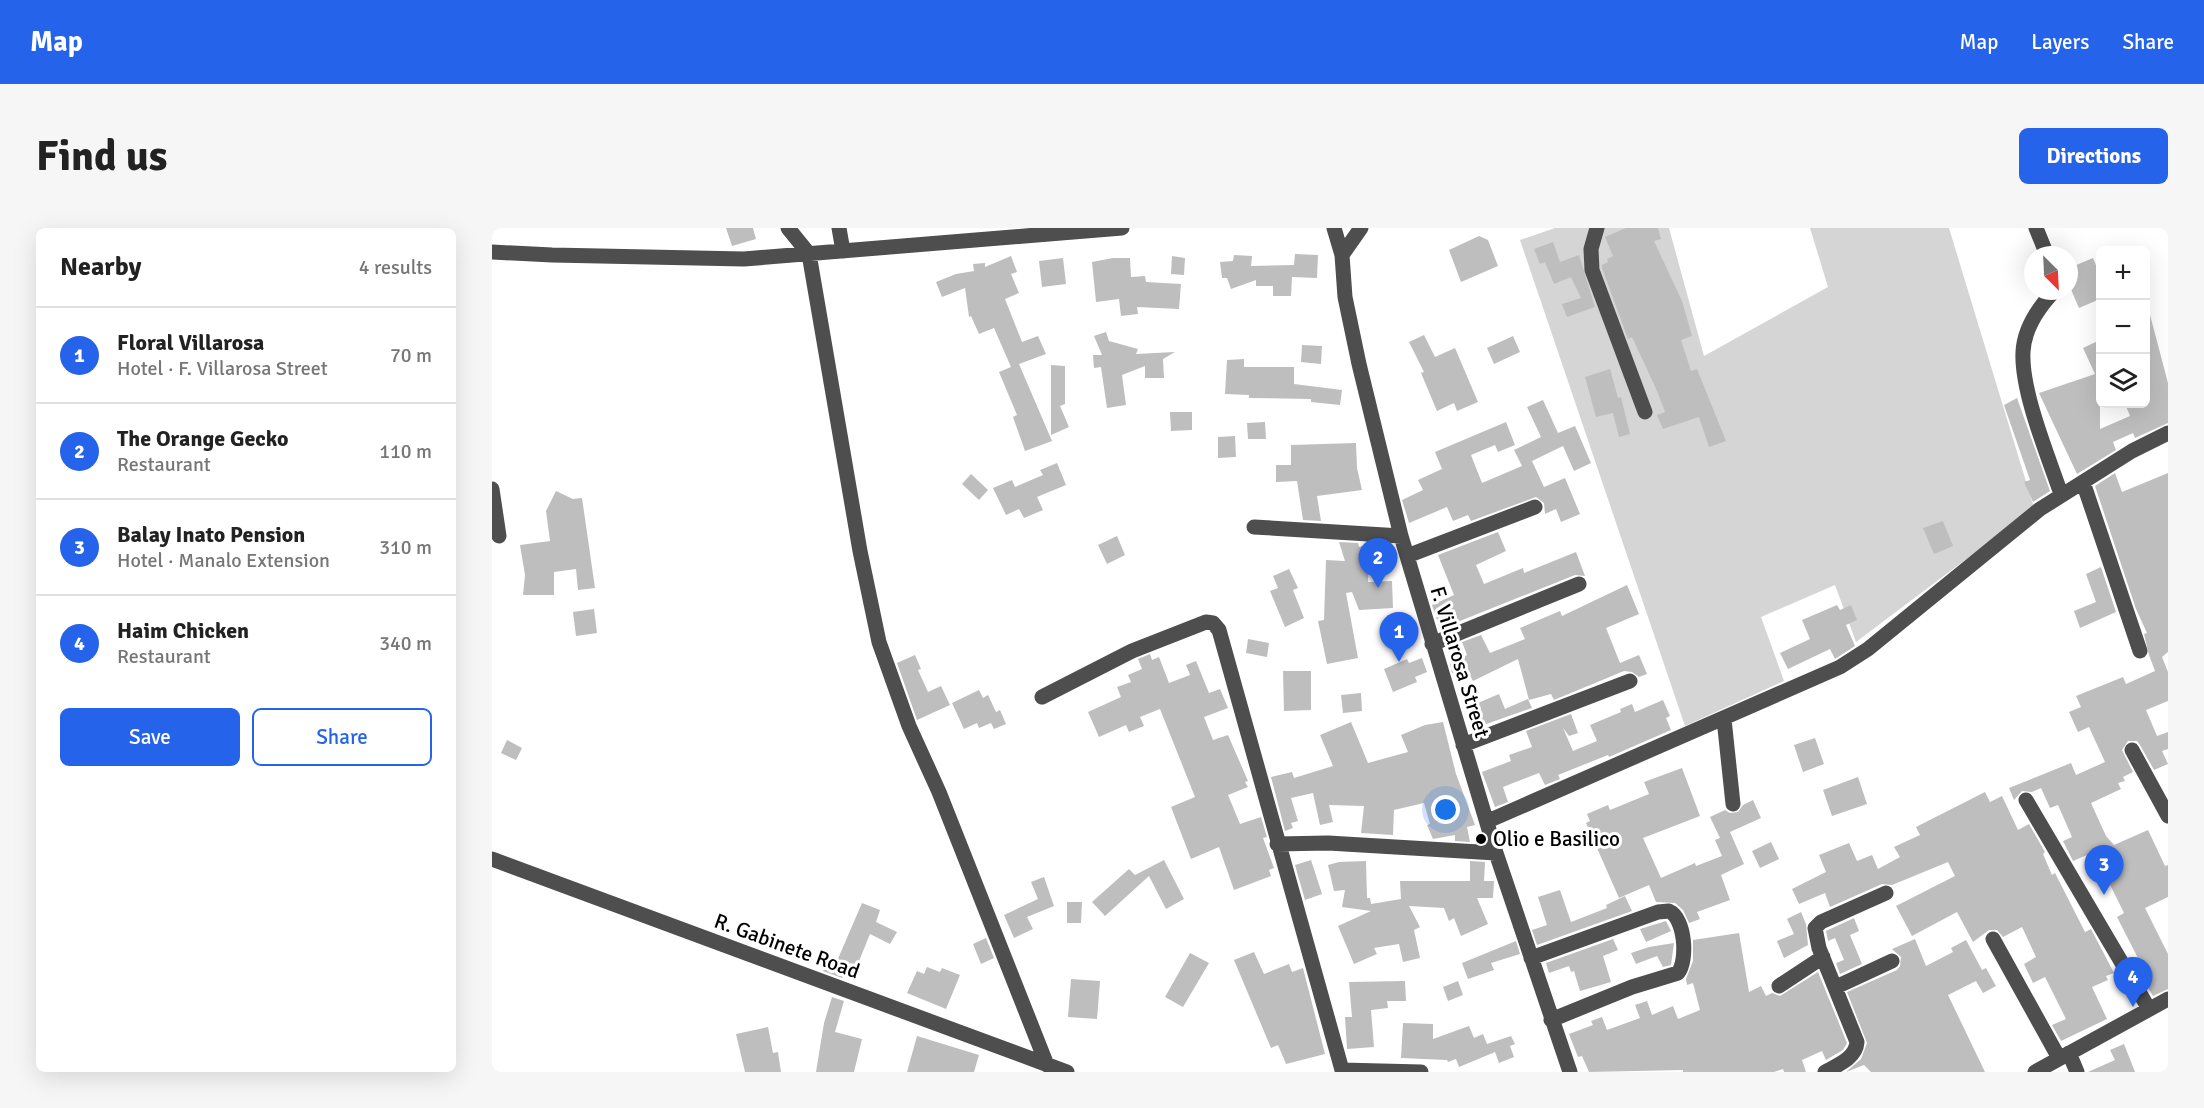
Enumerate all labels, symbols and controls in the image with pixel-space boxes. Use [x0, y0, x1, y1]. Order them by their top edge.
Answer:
text: Map [30, 25, 83, 59]
text: Map [1960, 29, 1998, 55]
text: Layers [2031, 29, 2089, 55]
text: Share [2122, 29, 2174, 55]
button: Directions [2019, 128, 2168, 184]
text: Find us [36, 131, 167, 182]
north arrow [2024, 246, 2078, 300]
map controls [2096, 246, 2150, 408]
button: + [2096, 246, 2150, 300]
text: Nearby [60, 251, 141, 283]
text: 4 results [359, 255, 432, 280]
button: − [2096, 300, 2150, 354]
text: Floral Villarosa [117, 329, 264, 356]
text: 1 [74, 343, 85, 368]
text: 70 m [390, 343, 432, 368]
button: layers [2096, 354, 2150, 408]
text: Hotel · F. Villarosa Street [117, 356, 328, 381]
text: The Orange Gecko [117, 425, 288, 452]
text: 2 [74, 439, 85, 464]
text: 110 m [379, 439, 432, 464]
text: Restaurant [117, 452, 211, 477]
text: Balay Inato Pension [117, 521, 305, 548]
text: 3 [74, 535, 85, 560]
text: 310 m [379, 535, 432, 560]
pin: 2 [1358, 538, 1398, 588]
text: Hotel · Manalo Extension [117, 548, 330, 573]
street label: F. Villarosa Street [1425, 583, 1495, 741]
pin: 1 [1380, 612, 1418, 662]
text: Haim Chicken [117, 617, 249, 644]
text: 4 [74, 631, 85, 656]
text: 340 m [379, 631, 432, 656]
text: Restaurant [117, 644, 211, 669]
button: Save [60, 708, 240, 766]
button: Share [252, 708, 432, 766]
your location [1431, 795, 1460, 824]
place label: Olio e Basilico [1493, 826, 1620, 852]
marker: Olio e Basilico [1474, 832, 1488, 846]
pin: 3 [2084, 846, 2124, 895]
street label: R. Gabinete Road [711, 908, 863, 984]
pin: 4 [2114, 958, 2152, 1007]

